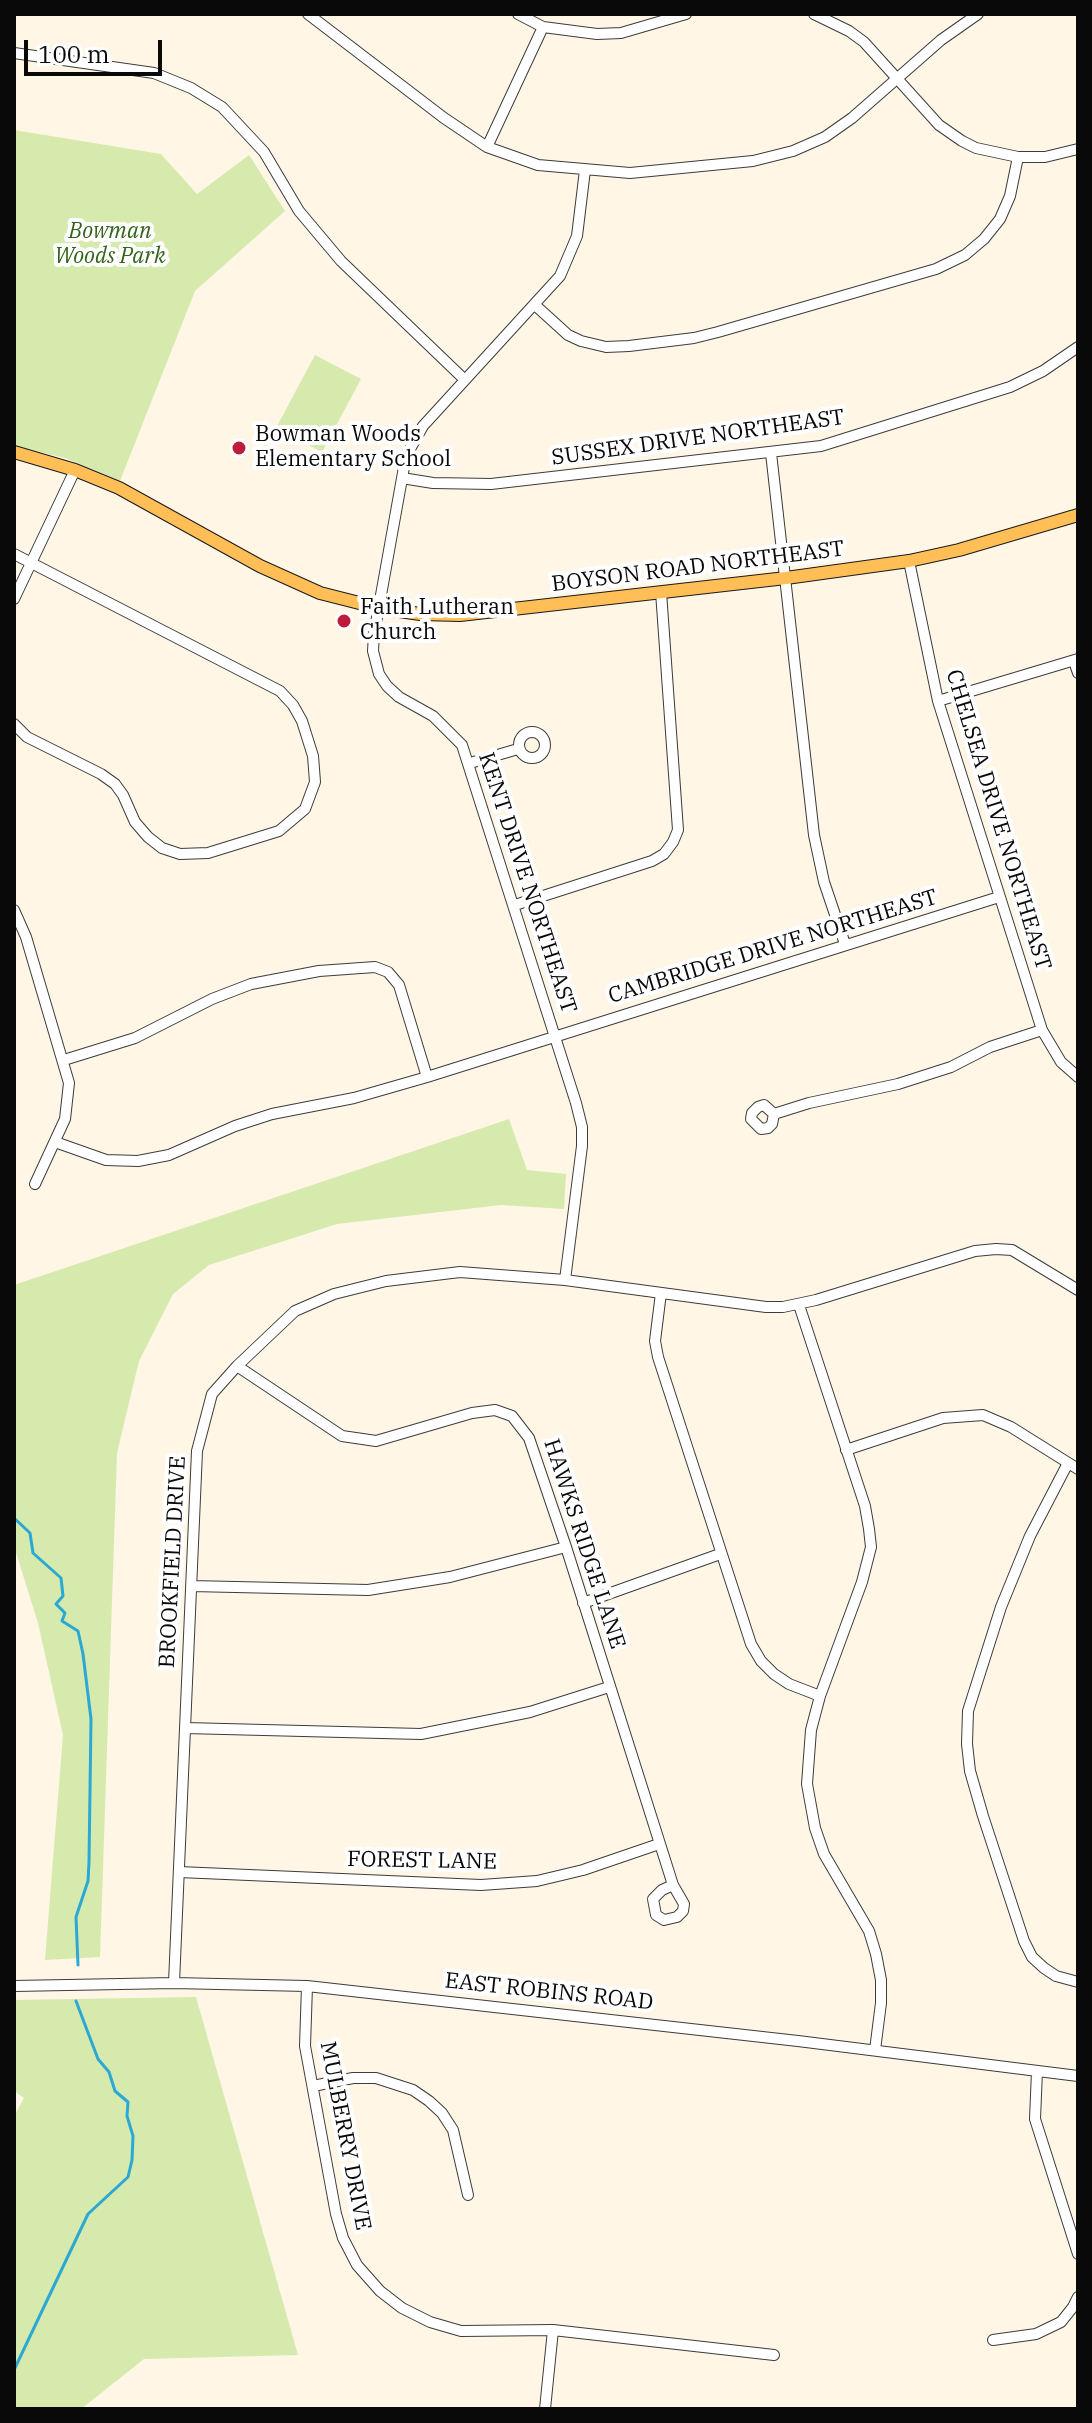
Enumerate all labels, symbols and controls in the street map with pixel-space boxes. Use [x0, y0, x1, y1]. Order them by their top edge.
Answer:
scale bar [28, 24, 166, 74]
text: 100 m [38, 38, 110, 70]
park label: Bowman Woods Park [54, 219, 166, 270]
street label: SUSSEX DRIVE NORTHEAST [550, 404, 846, 472]
place label: Bowman Woods Elementary School [255, 422, 451, 474]
marker: Bowman Woods Elementary School [230, 439, 248, 457]
street label: BOYSON ROAD NORTHEAST [550, 536, 846, 598]
place label: Faith Lutheran Church [360, 595, 514, 646]
marker: Faith Lutheran Church [335, 612, 353, 630]
street label: CHELSEA DRIVE NORTHEAST [940, 667, 1056, 973]
street label: KENT DRIVE NORTHEAST [472, 749, 582, 1017]
street label: CAMBRIDGE DRIVE NORTHEAST [605, 884, 941, 1010]
street label: HAWKS RIDGE LANE [538, 1436, 630, 1652]
street label: BROOKFIELD DRIVE [154, 1455, 192, 1669]
street label: FOREST LANE [347, 1846, 497, 1876]
street label: EAST ROBINS ROAD [443, 1968, 655, 2016]
street label: MULBERRY DRIVE [314, 2039, 376, 2233]

